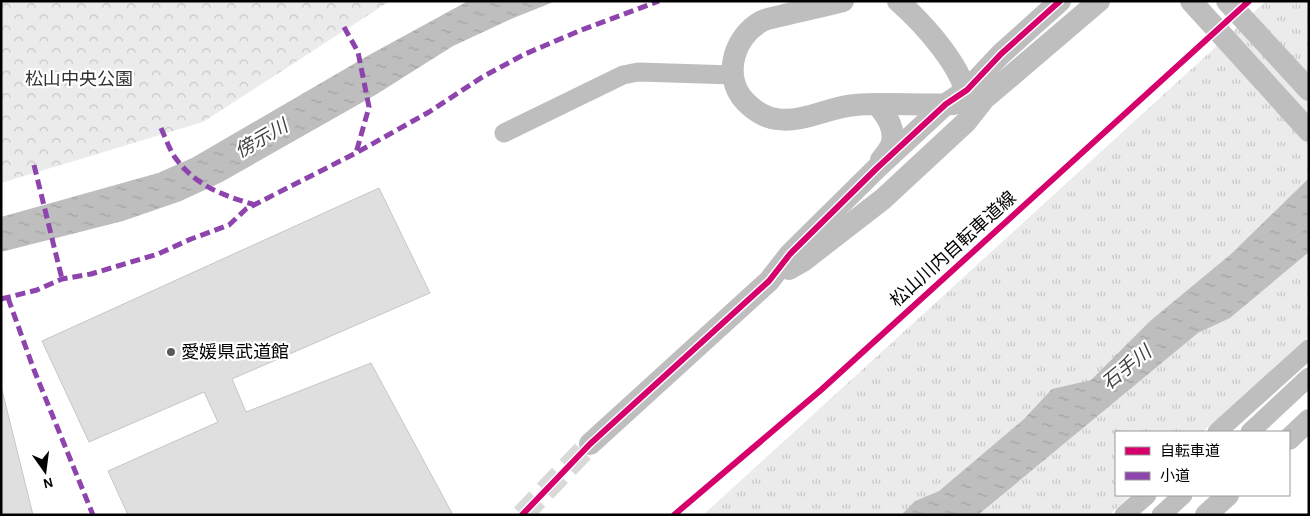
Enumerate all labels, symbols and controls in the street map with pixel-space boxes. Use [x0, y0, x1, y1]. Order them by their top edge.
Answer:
park label: 松山中央公園 [25, 70, 133, 89]
water label: 傍示川 [232, 115, 293, 162]
street label: 松山川内自転車道線 [886, 187, 1020, 311]
water label: 石手川 [1098, 341, 1157, 393]
place label: 愛媛県武道館 [181, 342, 289, 362]
marker: 愛媛県武道館 [165, 346, 177, 358]
legend [1115, 431, 1290, 496]
text: 自転車道 [1160, 443, 1220, 459]
north arrow [20, 446, 70, 496]
text: 小道 [1160, 468, 1190, 484]
text: N [41, 475, 54, 491]

